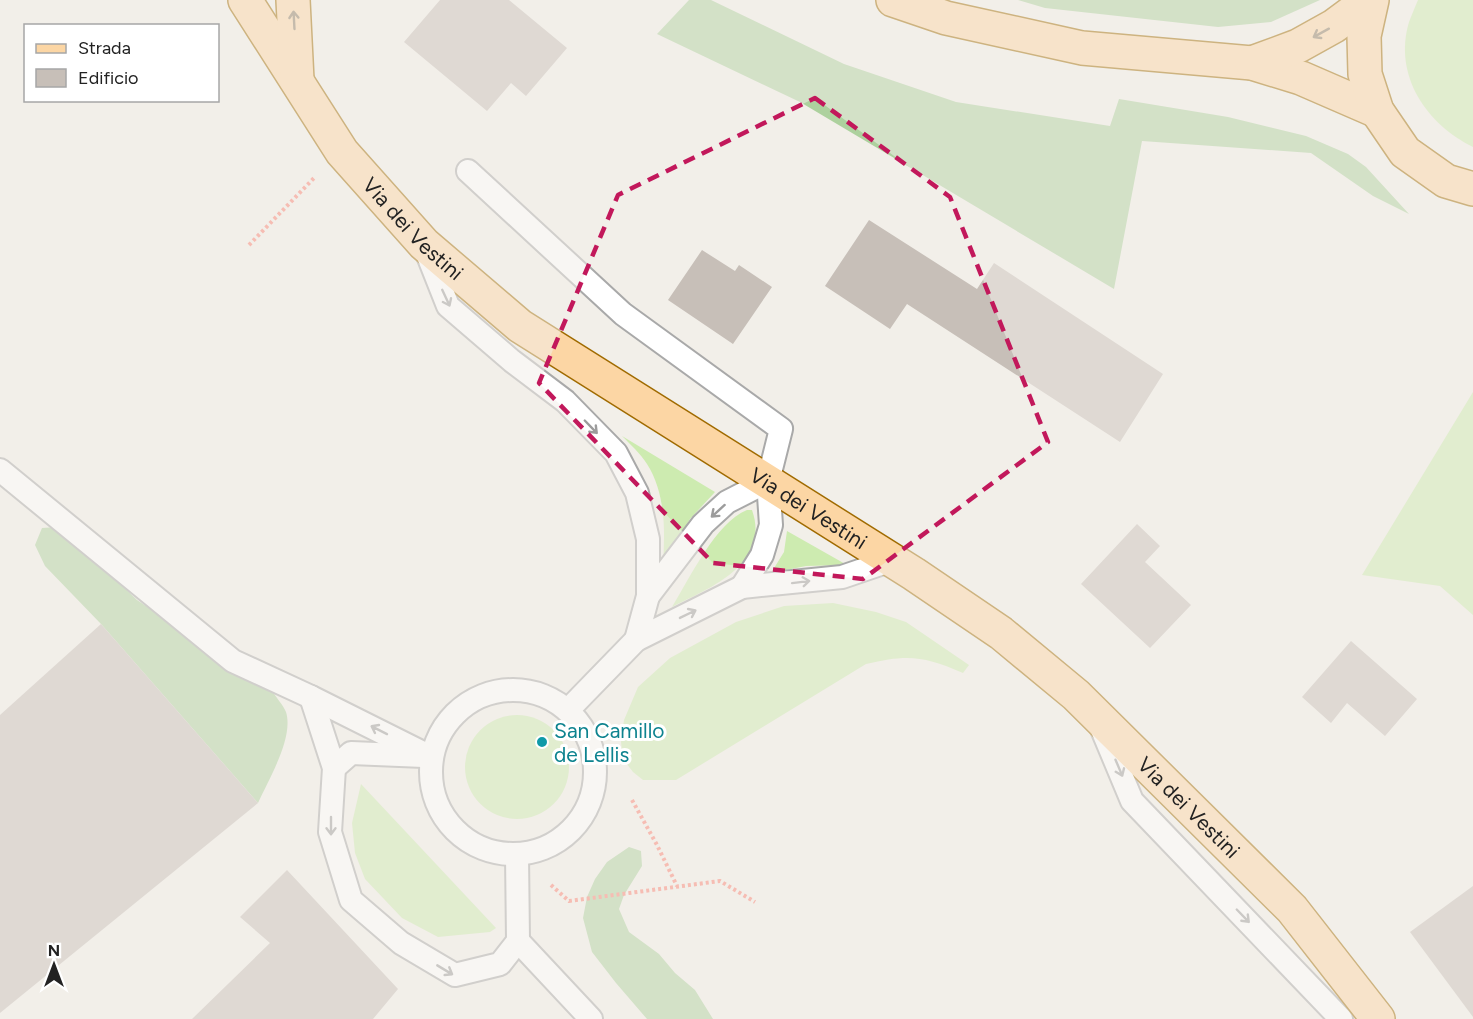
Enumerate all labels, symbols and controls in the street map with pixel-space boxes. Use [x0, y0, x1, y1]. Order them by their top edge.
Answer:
one-way arrow [288, 10, 299, 30]
legend [24, 24, 219, 102]
one-way arrow [1313, 27, 1330, 39]
text: Strada [78, 37, 131, 59]
text: Edificio [78, 67, 139, 89]
street label: Via dei Vestini [358, 172, 469, 285]
one-way arrow [441, 289, 453, 307]
one-way arrow [584, 419, 598, 434]
street label: Via dei Vestini [746, 462, 872, 554]
one-way arrow [710, 504, 725, 518]
one-way arrow [790, 576, 810, 587]
one-way arrow [679, 608, 696, 620]
place label: San Camillo de Lellis [554, 718, 665, 767]
one-way arrow [370, 724, 388, 736]
marker: San Camillo de Lellis [535, 735, 549, 749]
street label: Via dei Vestini [1133, 751, 1245, 863]
one-way arrow [1113, 759, 1125, 777]
one-way arrow [325, 815, 337, 835]
one-way arrow [1235, 909, 1250, 924]
north arrow [24, 935, 84, 995]
text: N [48, 941, 60, 960]
one-way arrow [436, 964, 453, 976]

